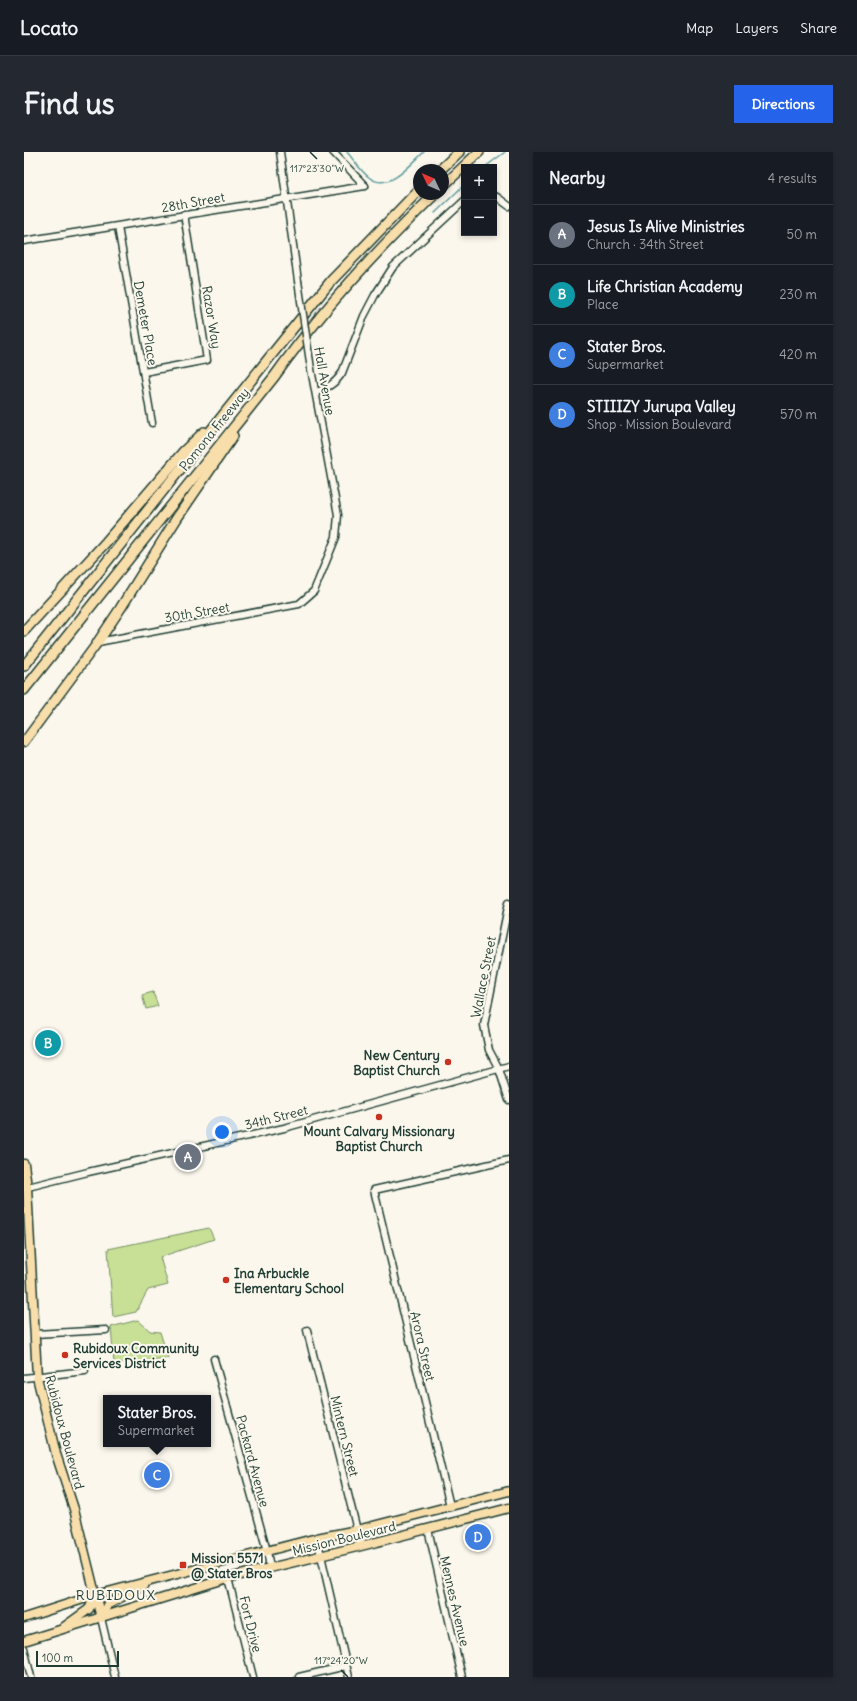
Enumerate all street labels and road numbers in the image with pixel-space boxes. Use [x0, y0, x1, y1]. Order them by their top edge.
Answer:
street label: 28th Street [160, 188, 227, 216]
street label: Demeter Place [130, 279, 161, 367]
street label: Razor Way [198, 284, 225, 350]
street label: Hall Avenue [310, 346, 339, 417]
street label: Pomona Freeway [176, 384, 253, 474]
street label: 30th Street [163, 598, 231, 627]
street label: Wallace Street [467, 934, 500, 1020]
street label: 34th Street [243, 1101, 310, 1134]
street label: Arora Street [406, 1310, 439, 1383]
street label: Rubidoux Boulevard [41, 1373, 88, 1492]
street label: Mintern Street [326, 1394, 363, 1479]
street label: Packard Avenue [232, 1413, 273, 1509]
street label: Mission Boulevard [291, 1517, 398, 1560]
street label: Mennes Avenue [436, 1554, 473, 1648]
street label: Fort Drive [235, 1594, 266, 1654]

